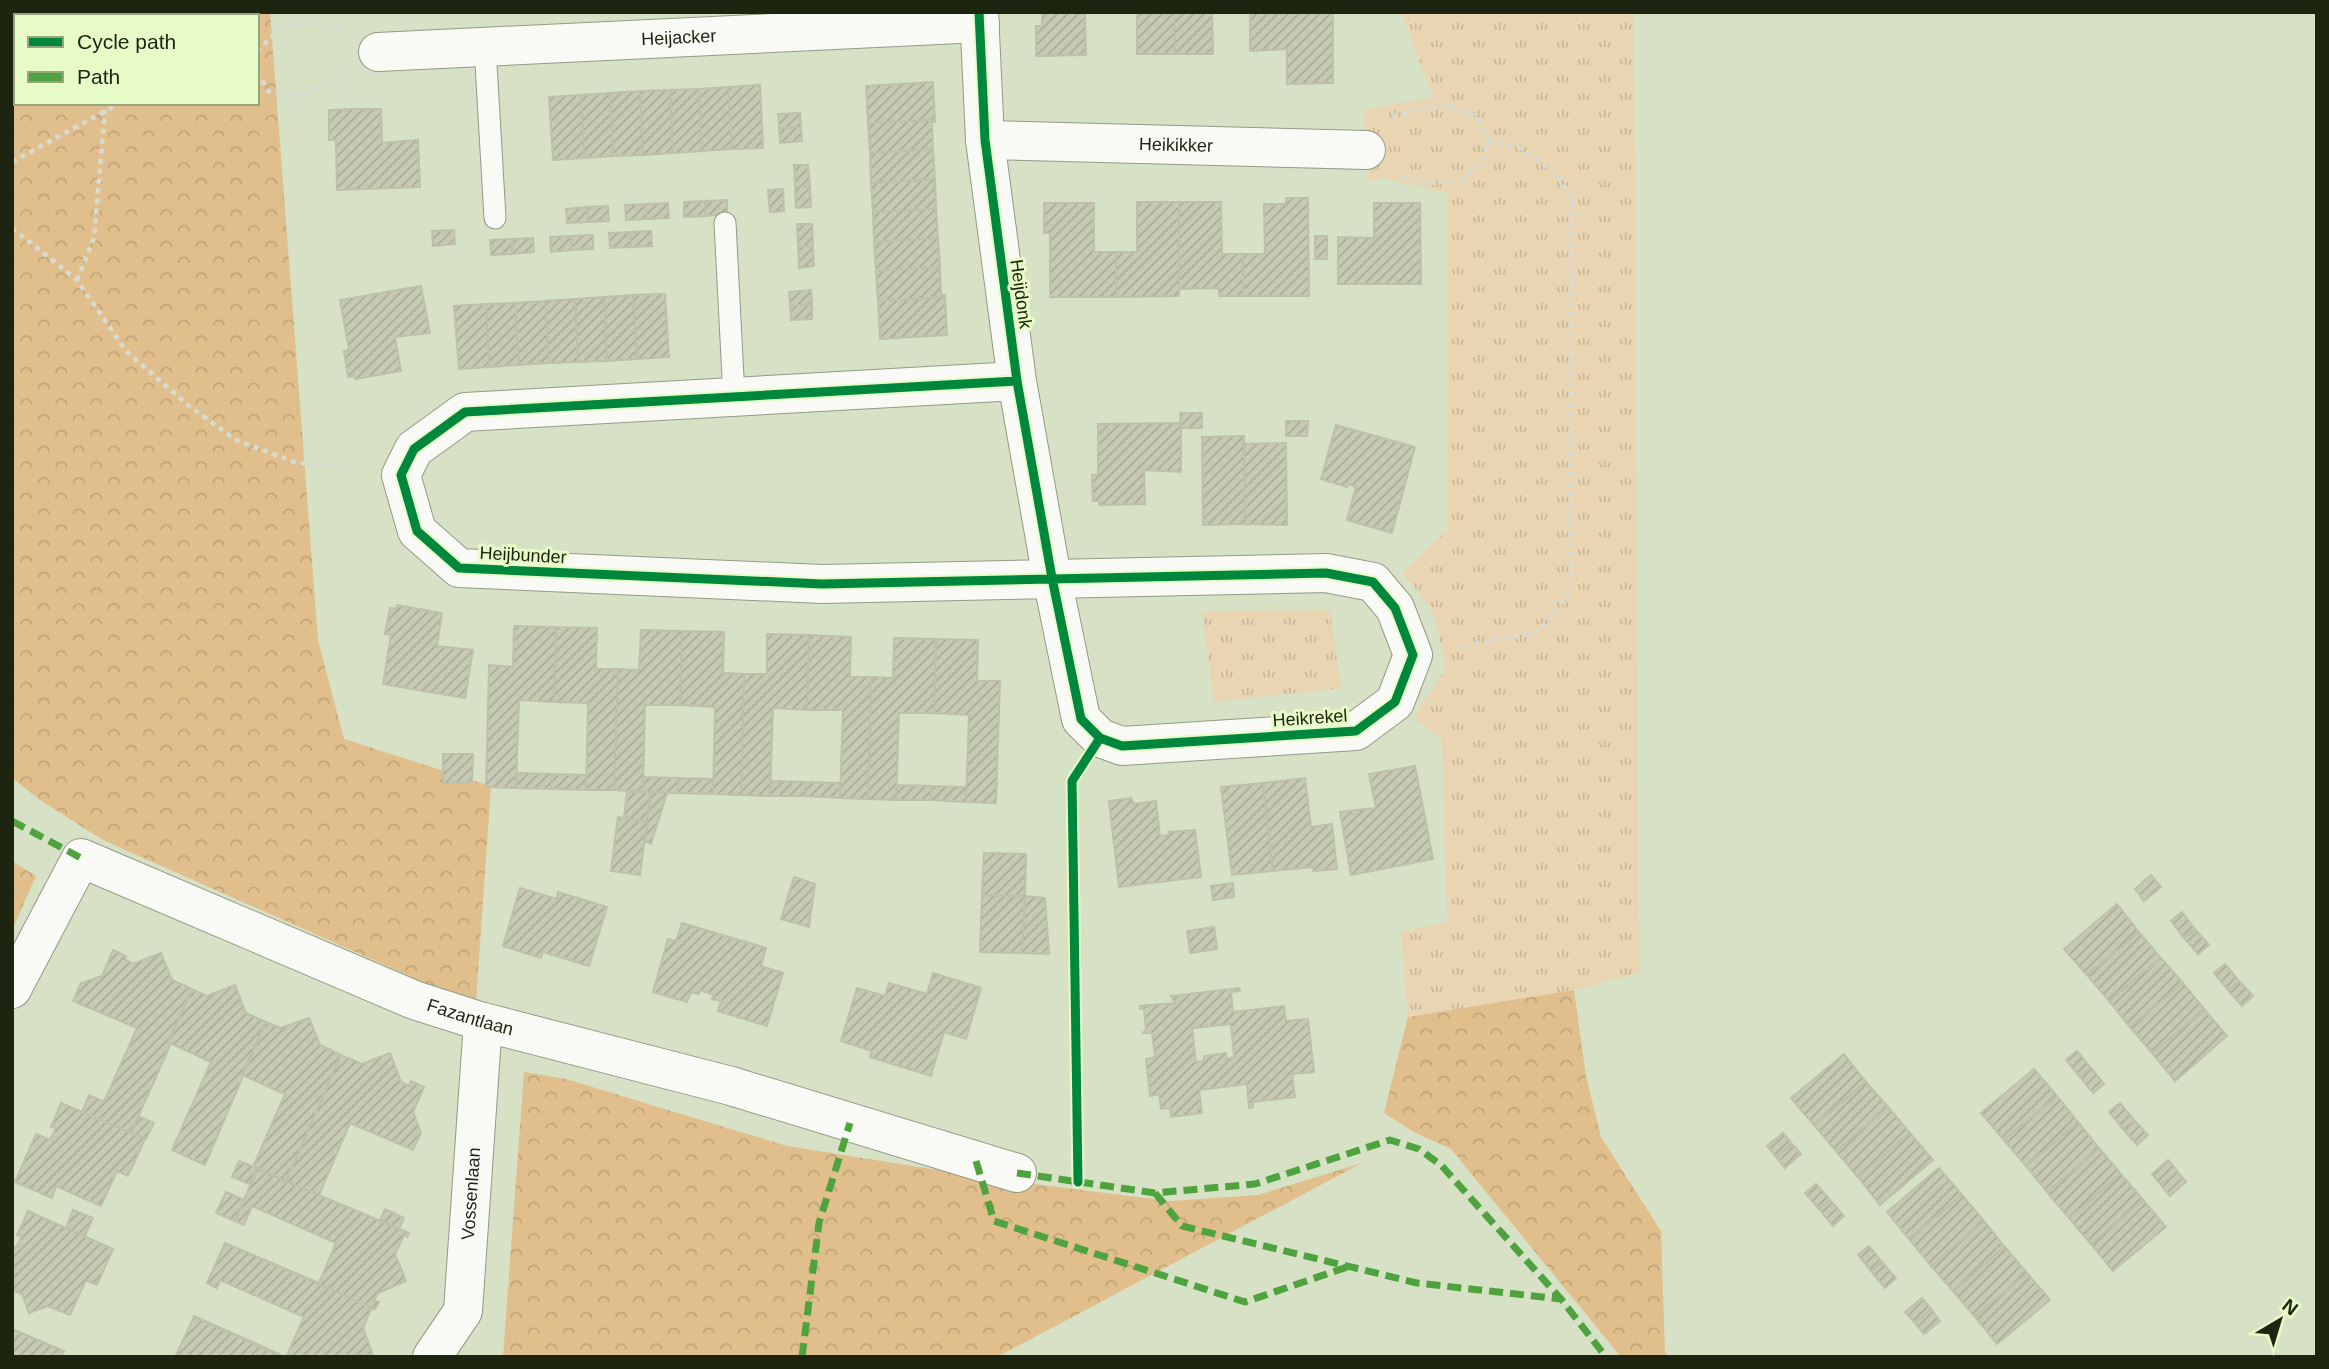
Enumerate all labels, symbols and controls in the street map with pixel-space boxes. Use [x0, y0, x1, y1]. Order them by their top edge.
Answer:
legend [14, 14, 259, 105]
street label: Heijacker [641, 26, 717, 49]
text: Cycle path [77, 30, 176, 53]
text: Path [77, 65, 120, 88]
street label: Heikikker [1139, 134, 1213, 156]
street label: Heijdonk [1006, 258, 1036, 331]
street label: Heijbunder [479, 543, 567, 567]
street label: Heikrekel [1272, 705, 1348, 731]
street label: Fazantlaan [425, 995, 516, 1039]
street label: Vossenlaan [458, 1147, 484, 1241]
north arrow [2245, 1285, 2315, 1355]
text: N [2278, 1294, 2302, 1319]

